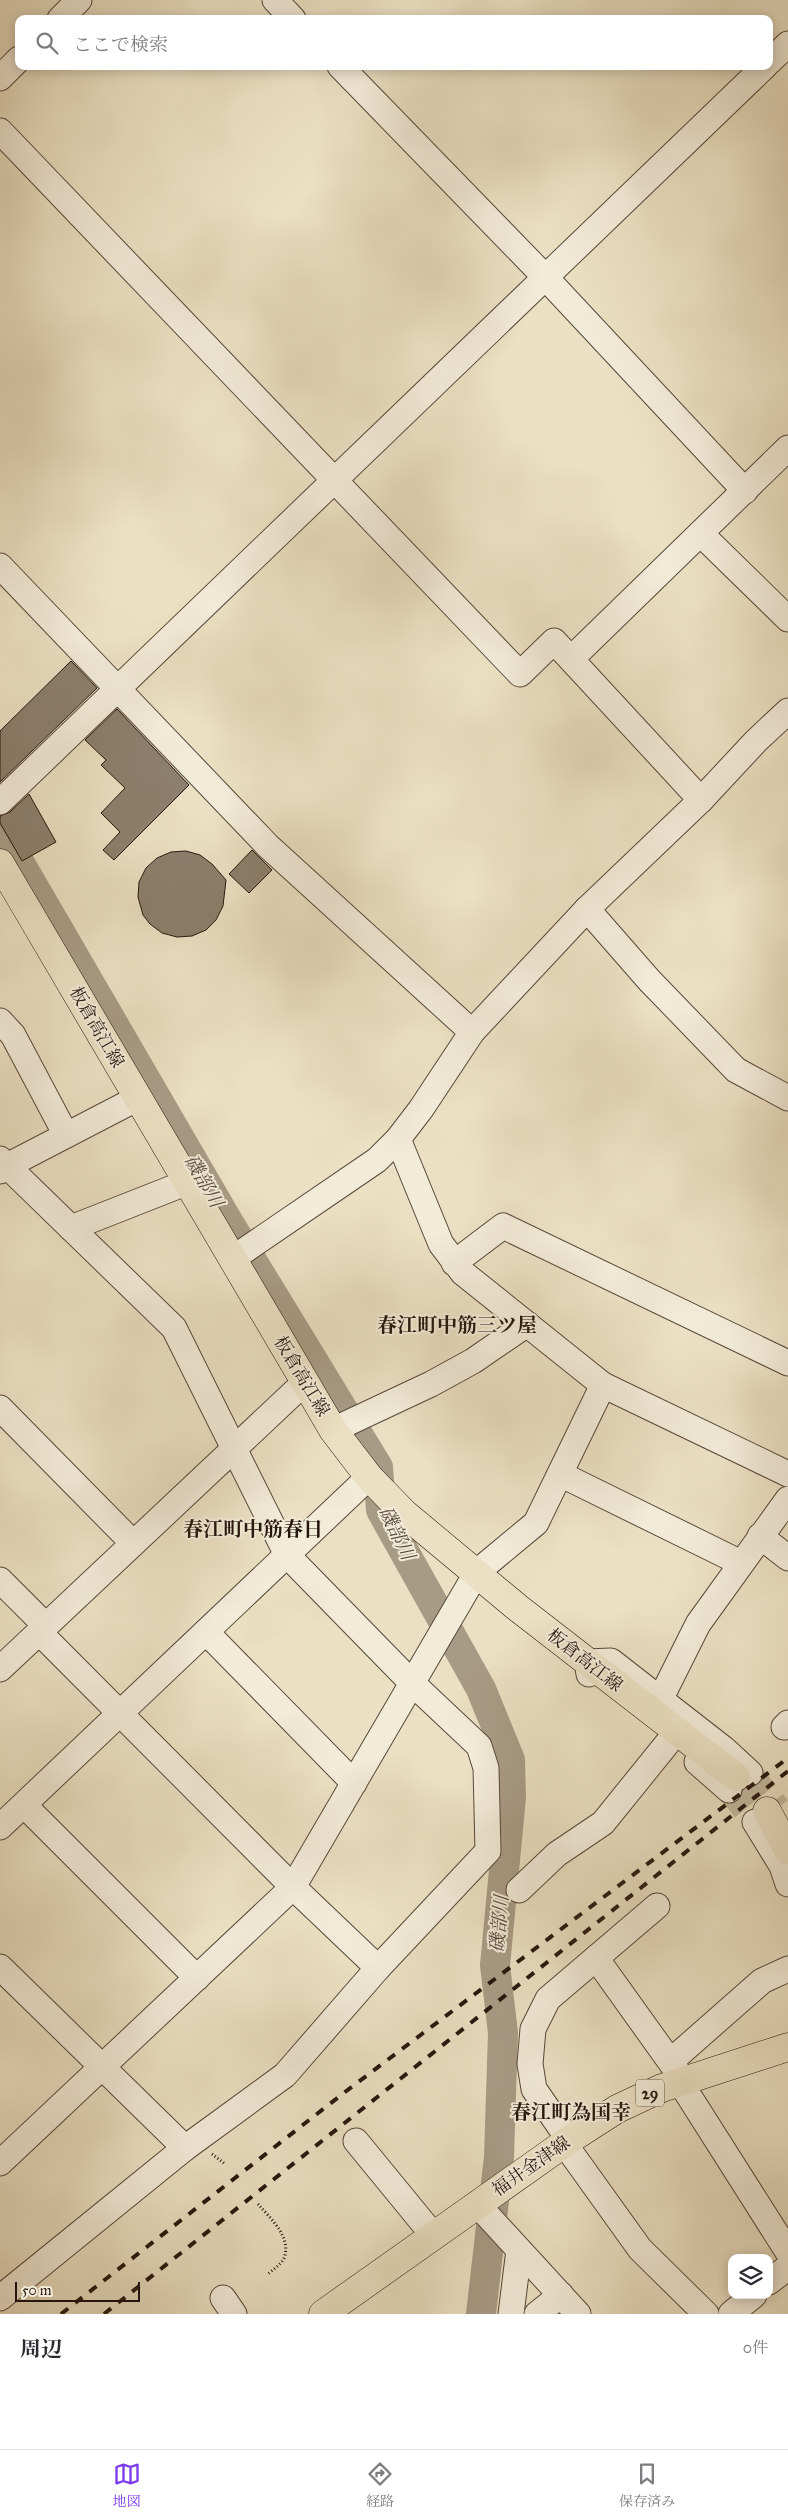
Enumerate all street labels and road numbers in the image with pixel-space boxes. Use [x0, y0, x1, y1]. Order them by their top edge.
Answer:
street label: 板倉高江線 [65, 983, 129, 1071]
street label: 板倉高江線 [269, 1332, 335, 1420]
street label: 板倉高江線 [543, 1624, 627, 1696]
road number: 29 [636, 2080, 664, 2106]
street label: 福井金津線 [488, 2131, 574, 2201]

